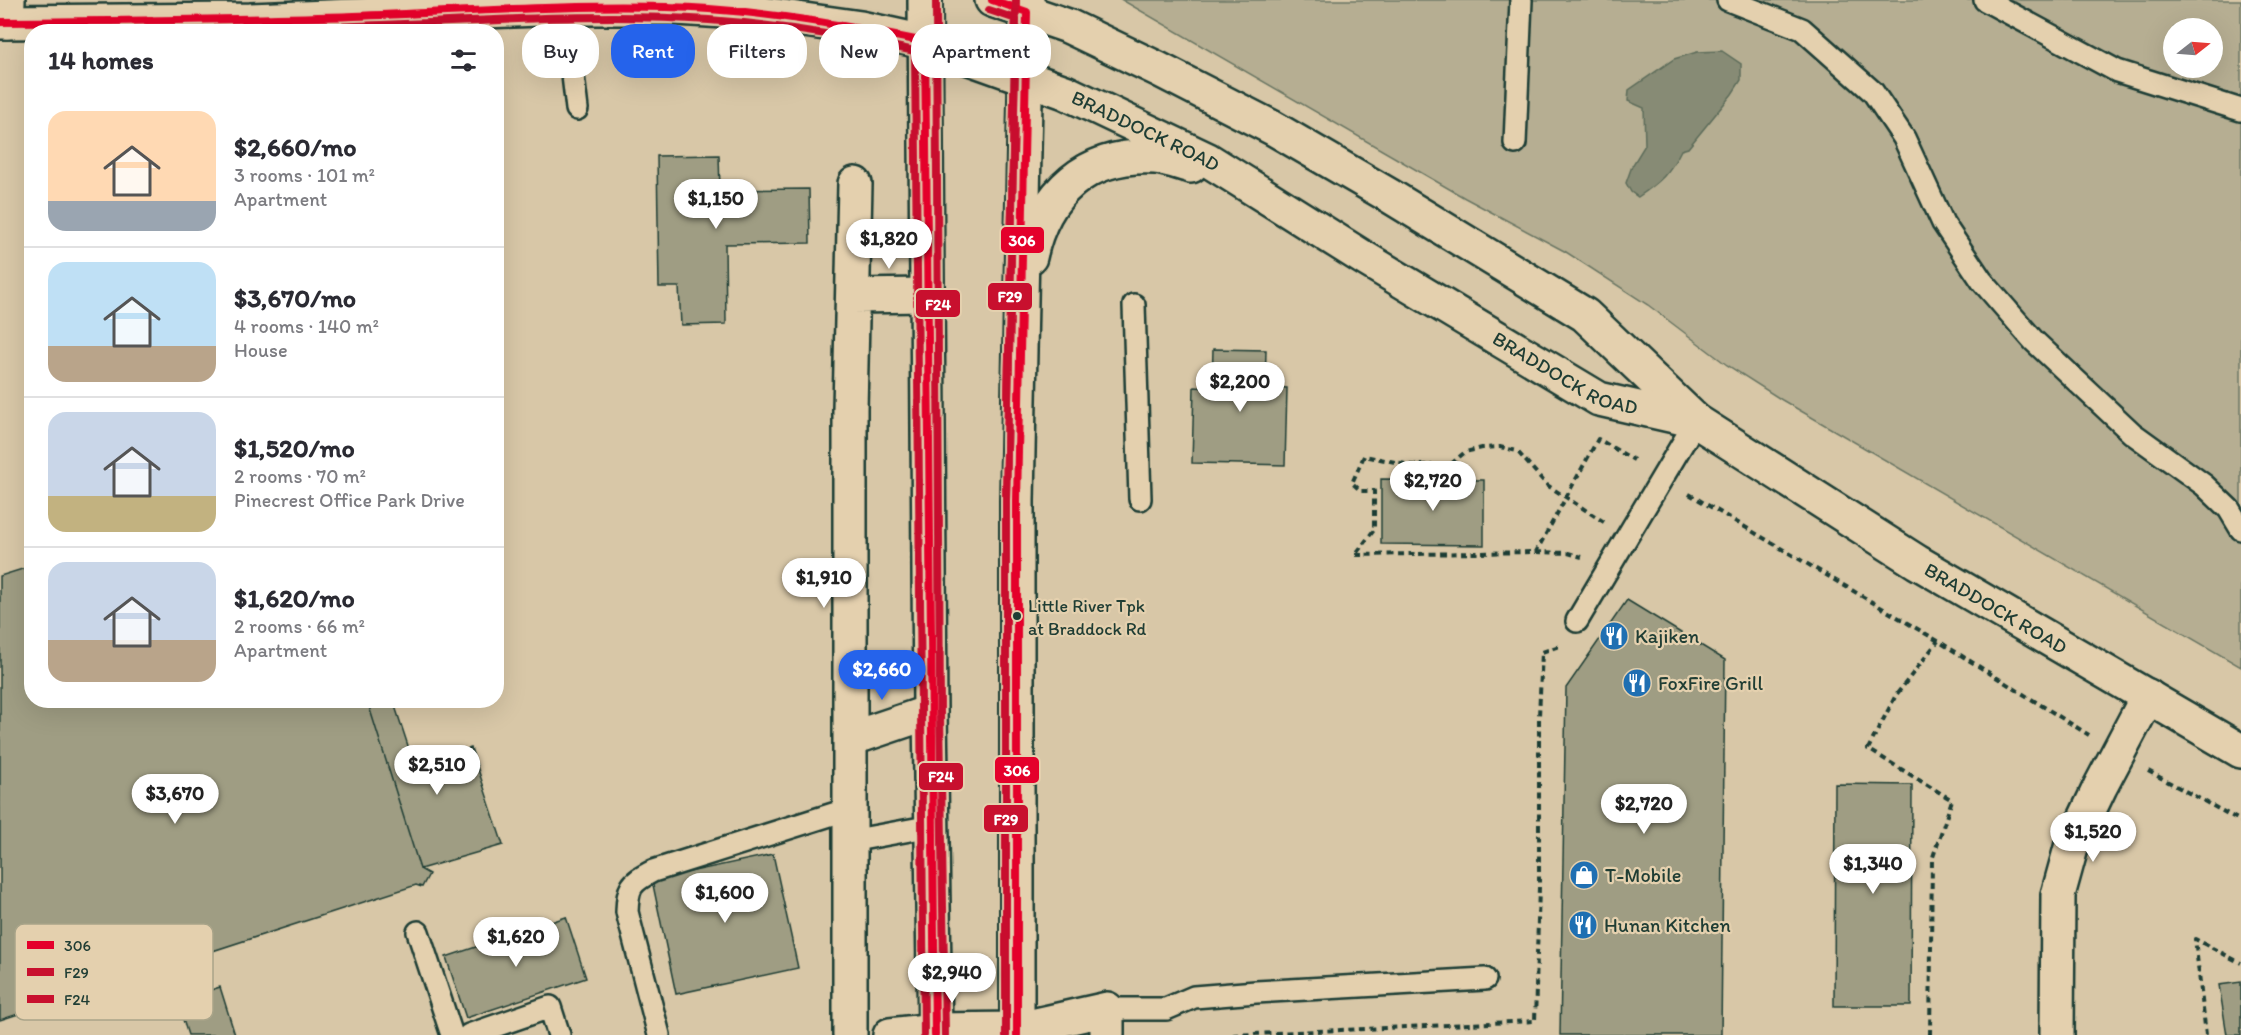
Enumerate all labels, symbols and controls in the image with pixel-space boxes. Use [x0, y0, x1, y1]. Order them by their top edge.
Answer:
north arrow [2163, 18, 2223, 78]
map controls [2163, 18, 2223, 78]
chip: Buy [522, 24, 599, 78]
chip: Rent [611, 24, 695, 78]
chip: Filters [707, 24, 807, 78]
chip: New [819, 24, 899, 78]
chip: Apartment [911, 24, 1051, 78]
text: 14 homes [48, 44, 154, 76]
icon: filters [447, 44, 480, 77]
street label: BRADDOCK ROAD [1068, 85, 1224, 176]
text: $2,660/mo [234, 131, 357, 163]
icon: home [96, 135, 168, 207]
text: 3 rooms · 101 m² [234, 163, 375, 187]
pin: $1,150 [667, 179, 765, 230]
text: $1,150 [688, 186, 744, 210]
text: Apartment [234, 187, 327, 211]
pin: $1,820 [840, 219, 938, 270]
text: $1,820 [860, 226, 918, 250]
line badge: 306 [1000, 226, 1045, 254]
text: 306 [1008, 231, 1036, 250]
text: $3,670/mo [234, 282, 356, 314]
line badge: F29 [987, 282, 1033, 311]
icon: home [96, 286, 168, 358]
text: F29 [998, 287, 1023, 306]
line badge: F24 [915, 289, 961, 318]
text: F24 [925, 295, 951, 314]
text: 4 rooms · 140 m² [234, 314, 379, 338]
street label: BRADDOCK ROAD [1488, 326, 1640, 419]
text: House [234, 338, 288, 362]
pin: $2,200 [1191, 362, 1289, 413]
text: $2,200 [1210, 369, 1270, 393]
text: $1,520/mo [234, 432, 355, 464]
icon: home [96, 436, 168, 508]
pin: $2,720 [1384, 461, 1482, 512]
text: 2 rooms · 70 m² [234, 464, 366, 488]
text: $2,720 [1404, 468, 1462, 492]
text: Pinecrest Office Park Drive [234, 488, 465, 512]
street label: BRADDOCK ROAD [1920, 557, 2072, 659]
pin: $1,910 [775, 558, 873, 609]
text: $1,910 [796, 565, 852, 589]
text: $1,620/mo [234, 582, 355, 614]
icon: home [96, 586, 168, 658]
place label: Little River Tpk at Braddock Rd [1028, 595, 1147, 640]
marker: Little River Tpk at Braddock Rd [1011, 610, 1023, 622]
text: 2 rooms · 66 m² [234, 614, 365, 638]
restaurant icon: Kajiken [1598, 620, 1630, 652]
place label: Kajiken [1635, 624, 1699, 648]
text: Apartment [234, 638, 327, 662]
pin: $2,660 [833, 650, 931, 701]
text: $2,660 [853, 657, 911, 681]
restaurant icon: FoxFire Grill [1621, 667, 1653, 699]
place label: FoxFire Grill [1658, 671, 1763, 695]
pin: $2,510 [388, 745, 486, 796]
text: $2,510 [408, 752, 466, 776]
line badge: 306 [994, 756, 1040, 784]
text: 306 [1003, 761, 1031, 780]
line badge: F24 [918, 762, 964, 791]
text: F24 [928, 767, 954, 786]
pin: $3,670 [126, 774, 224, 825]
text: $3,670 [146, 781, 204, 805]
pin: $2,720 [1595, 784, 1693, 835]
text: $2,720 [1615, 791, 1673, 815]
line badge: F29 [983, 804, 1029, 833]
text: F29 [994, 810, 1019, 829]
pin: $1,520 [2044, 812, 2142, 863]
text: $1,520 [2064, 819, 2122, 843]
pin: $1,340 [1824, 844, 1922, 895]
text: $1,340 [1843, 851, 1903, 875]
shop icon: T-Mobile [1568, 859, 1600, 891]
place label: T-Mobile [1605, 863, 1681, 887]
pin: $1,600 [676, 873, 774, 924]
text: $1,600 [695, 880, 755, 904]
restaurant icon: Hunan Kitchen [1567, 909, 1599, 941]
place label: Hunan Kitchen [1604, 913, 1731, 937]
pin: $1,620 [467, 917, 565, 968]
legend [15, 924, 213, 1020]
text: $1,620 [487, 924, 545, 948]
text: 306 [64, 936, 91, 955]
pin: $2,940 [903, 953, 1001, 1004]
text: $2,940 [922, 960, 982, 984]
text: F29 [64, 963, 89, 982]
text: F24 [64, 990, 91, 1009]

